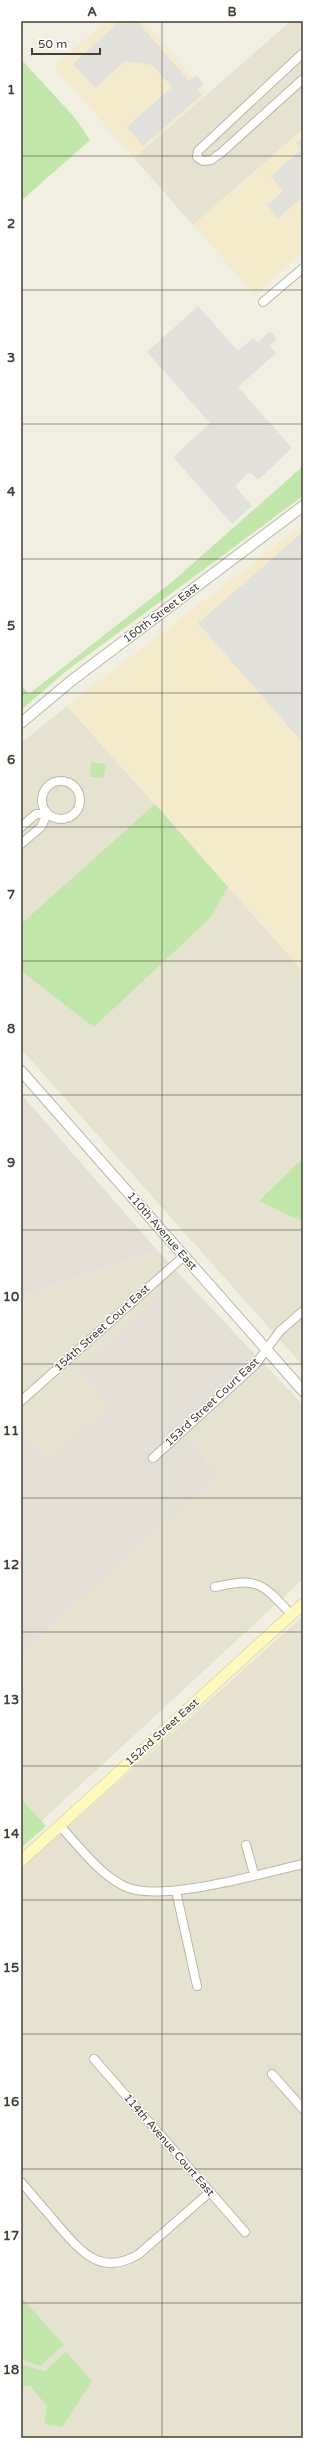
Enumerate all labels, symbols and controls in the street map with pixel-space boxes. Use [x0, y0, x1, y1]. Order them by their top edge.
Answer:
text: A [87, 4, 97, 20]
text: B [227, 4, 237, 20]
scale bar [32, 30, 100, 56]
text: 50 m [38, 37, 67, 51]
text: 1 [7, 82, 15, 98]
text: 2 [7, 216, 15, 232]
text: 3 [7, 350, 15, 366]
text: 4 [7, 484, 16, 500]
street label: 160th Street East [121, 580, 201, 646]
text: 5 [7, 618, 15, 634]
text: 6 [7, 752, 15, 768]
text: 7 [7, 887, 15, 903]
text: 8 [7, 1021, 15, 1037]
text: 9 [7, 1155, 15, 1171]
street label: 110th Avenue East [125, 1189, 199, 1273]
street label: 154th Street Court East [52, 1282, 152, 1374]
text: 10 [3, 1289, 19, 1305]
street label: 153rd Street Court East [162, 1355, 262, 1449]
text: 11 [3, 1423, 19, 1439]
text: 12 [3, 1557, 19, 1573]
text: 13 [3, 1692, 19, 1708]
street label: 152nd Street East [123, 1696, 201, 1768]
text: 14 [3, 1826, 20, 1842]
text: 15 [3, 1960, 19, 1976]
street label: 114th Avenue Court East [121, 2091, 217, 2199]
text: 16 [3, 2094, 19, 2110]
text: 17 [3, 2228, 19, 2244]
text: 18 [3, 2362, 19, 2378]

